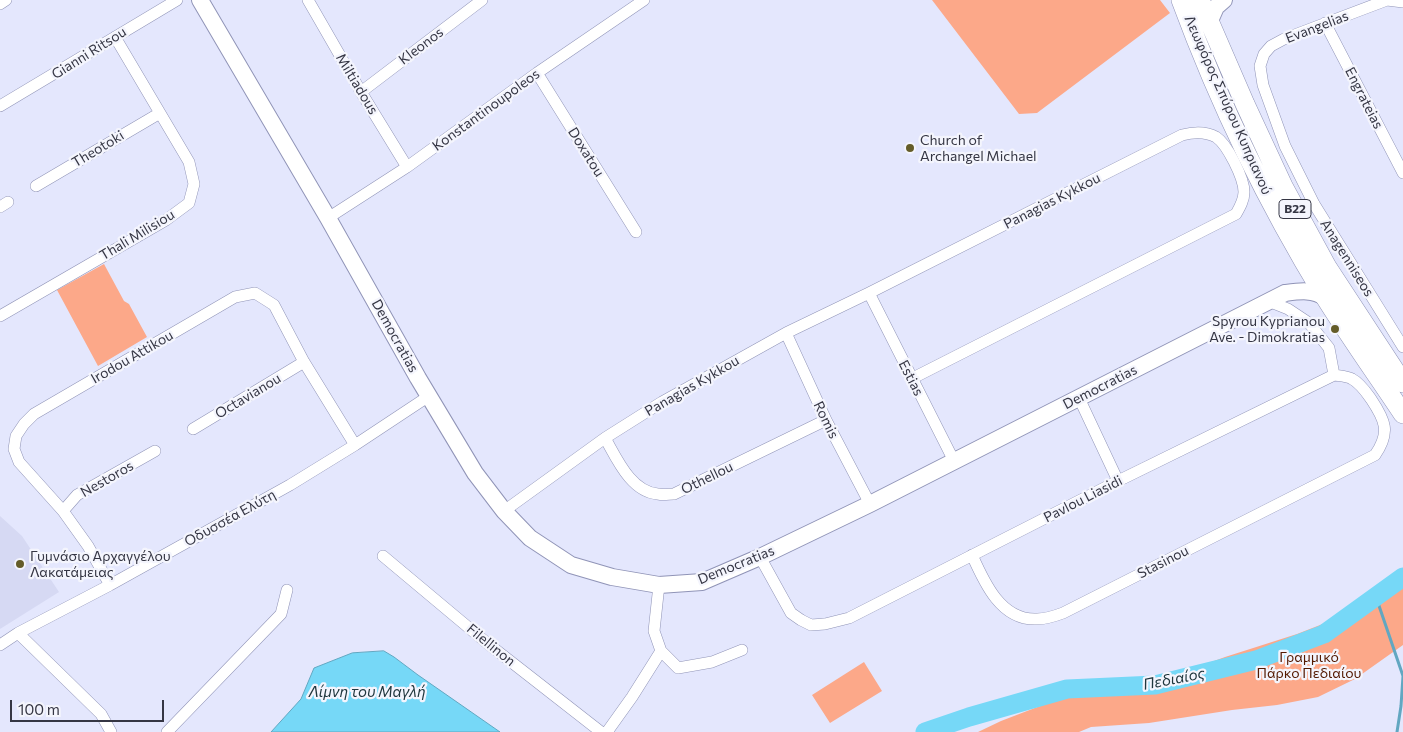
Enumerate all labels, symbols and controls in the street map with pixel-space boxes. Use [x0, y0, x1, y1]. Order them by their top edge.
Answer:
street label: Evangelias [1283, 7, 1351, 47]
street label: Λεωφόρος Σπύρου Κυπριανού [1181, 13, 1275, 197]
street label: Gianni Ritsou [49, 23, 129, 83]
street label: Kleonos [395, 24, 447, 68]
street label: Miltiadous [332, 51, 382, 117]
street label: Engrateias [1341, 64, 1387, 132]
street label: Konstantinoupoleos [429, 65, 543, 155]
street label: Doxatou [564, 124, 608, 180]
street label: Theotoki [69, 127, 127, 171]
place label: Church of Archangel Michael [920, 132, 1037, 164]
marker: Church of Archangel Michael [904, 142, 916, 154]
street label: Panagias Kykkou [1001, 169, 1103, 233]
road number: B22 [1279, 200, 1311, 218]
street label: Thali Milisiou [96, 206, 178, 264]
street label: Anagenniseos [1317, 216, 1377, 300]
street label: Democratias [368, 297, 422, 375]
place label: Spyrou Kyprianou Ave. - Dimokratias [1209, 313, 1325, 346]
marker: Spyrou Kyprianou Ave. - Dimokratias [1329, 323, 1341, 335]
street label: Irodou Attikou [88, 327, 176, 387]
street label: Panagias Kykkou [642, 352, 742, 420]
street label: Estias [895, 357, 927, 399]
street label: Democratias [1060, 361, 1140, 413]
street label: Octavianou [212, 370, 284, 422]
street label: Romis [810, 399, 842, 441]
street label: Nestoros [78, 457, 136, 501]
street label: Othellou [678, 458, 736, 498]
street label: Pavlou Liasidi [1041, 472, 1125, 526]
street label: Οδυσσέα Ελύτη [181, 486, 279, 550]
street label: Democratias [695, 542, 777, 588]
street label: Stasinou [1135, 542, 1191, 582]
place label: Γυμνάσιο Αρχαγγέλου Λακατάμειας [30, 548, 171, 580]
marker: Γυμνάσιο Αρχαγγέλου Λακατάμειας [14, 558, 26, 570]
street label: Filellinon [463, 620, 519, 670]
park label: Γραμμικό Πάρκο Πεδιαίου [1257, 649, 1361, 682]
water label: Πεδιαίος [1142, 664, 1206, 694]
water label: Λίμνη του Μαγλή [309, 683, 425, 701]
scale bar [12, 690, 166, 722]
text: 100 m [18, 700, 60, 718]

